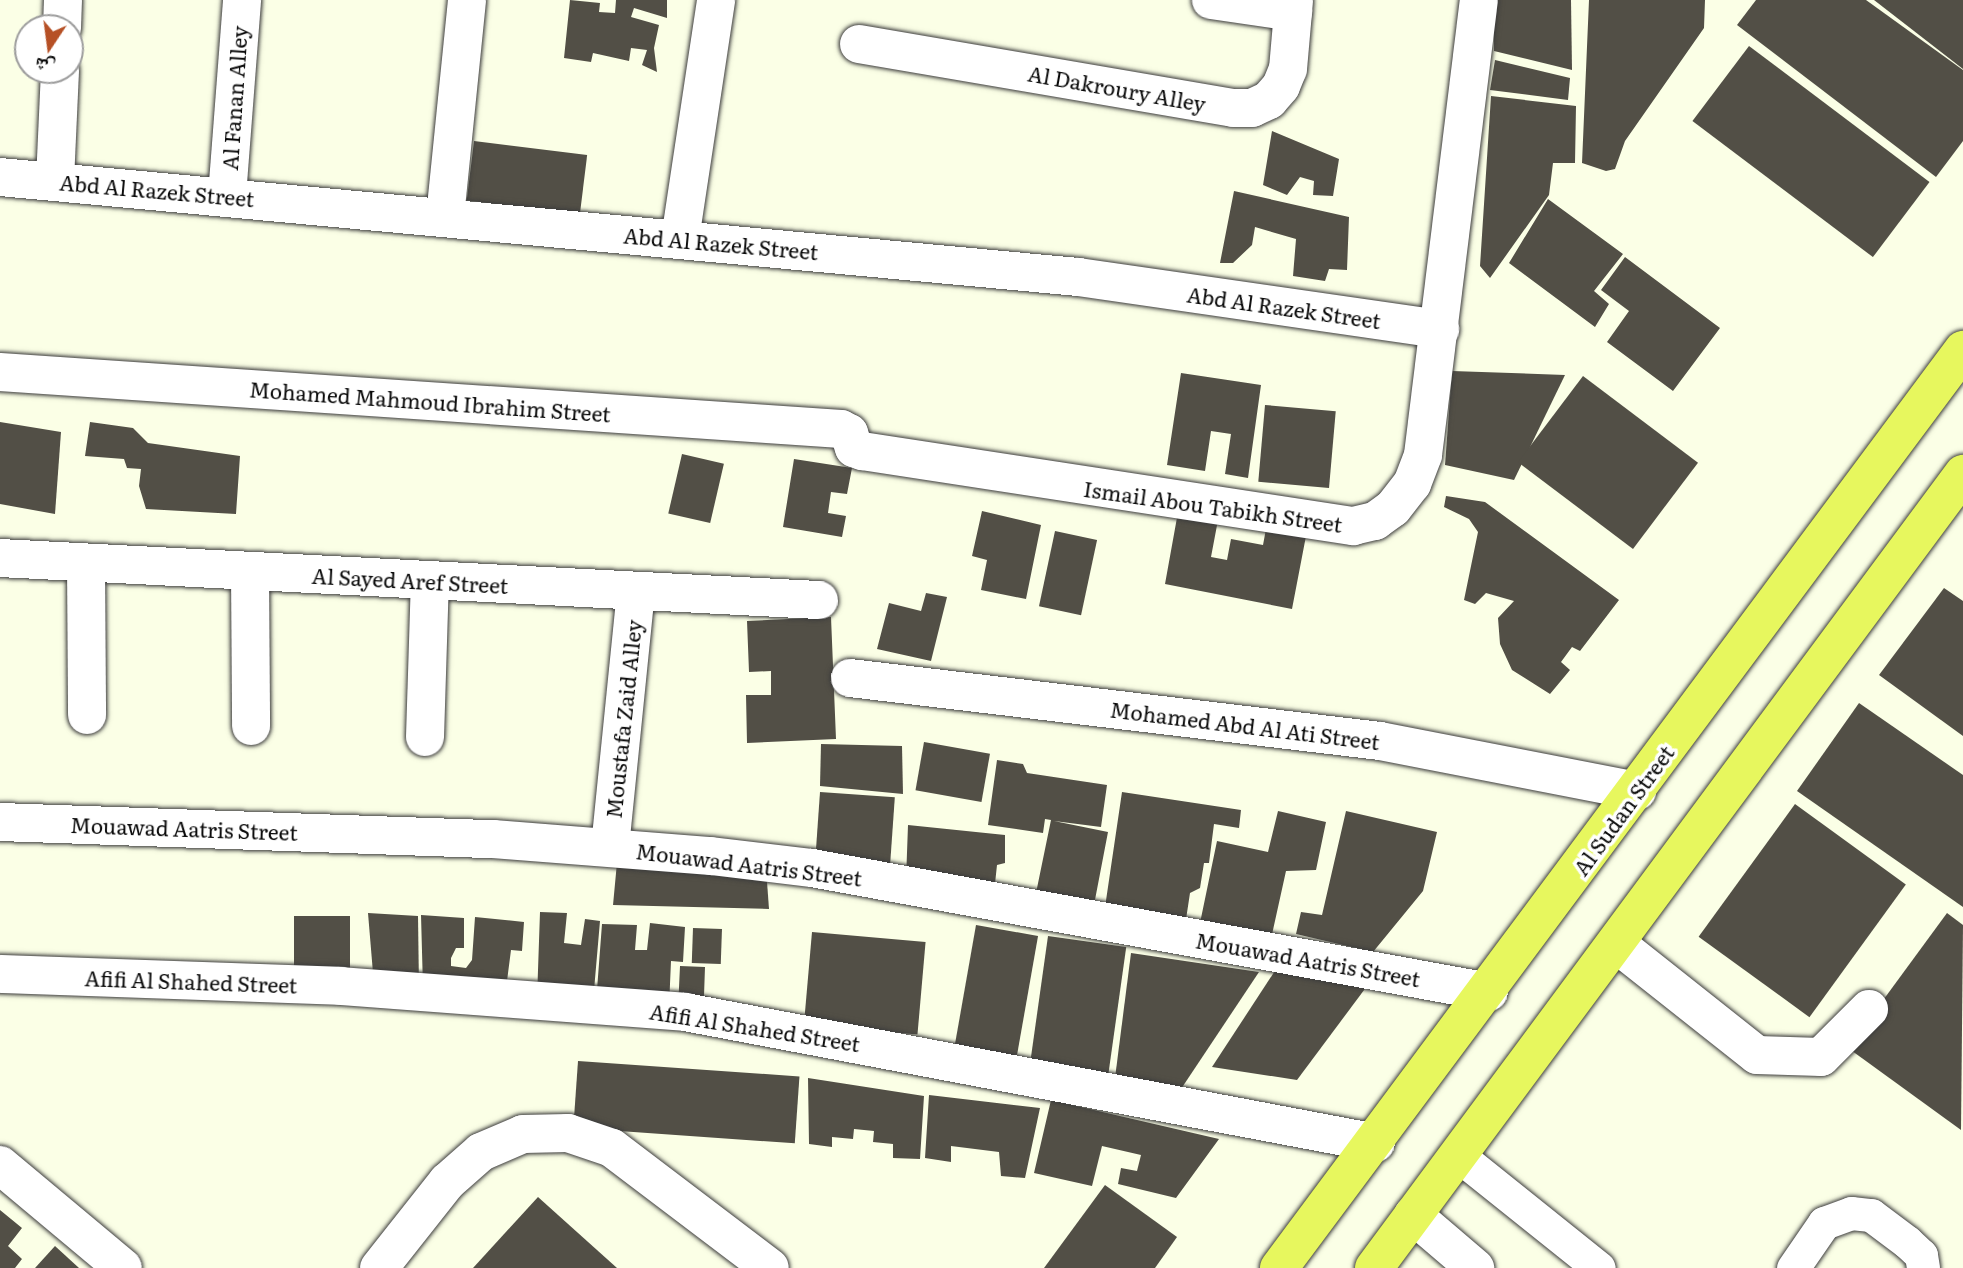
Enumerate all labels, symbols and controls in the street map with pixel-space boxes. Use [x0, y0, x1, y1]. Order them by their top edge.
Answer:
north arrow [14, 14, 84, 84]
street label: Al Fanan Alley [216, 25, 252, 171]
text: ش [32, 52, 58, 83]
street label: Al Dakroury Alley [1026, 60, 1208, 116]
street label: Abd Al Razek Street [58, 169, 256, 211]
street label: Abd Al Razek Street [622, 222, 820, 264]
street label: Abd Al Razek Street [1185, 281, 1383, 333]
street label: Mohamed Mahmoud Ibrahim Street [248, 376, 612, 426]
street label: Ismail Abou Tabikh Street [1082, 475, 1344, 537]
street label: Al Sayed Aref Street [311, 562, 509, 598]
street label: Moustafa Zaid Alley [600, 618, 646, 820]
street label: Mohamed Abd Al Ati Street [1109, 696, 1381, 754]
street label: Al Sudan Street [1567, 740, 1679, 880]
street label: Mouawad Aatris Street [70, 811, 298, 845]
street label: Mouawad Aatris Street [634, 838, 864, 890]
street label: Mouawad Aatris Street [1194, 927, 1422, 991]
street label: Afifi Al Shahed Street [84, 965, 298, 997]
street label: Afifi Al Shahed Street [648, 998, 862, 1056]

